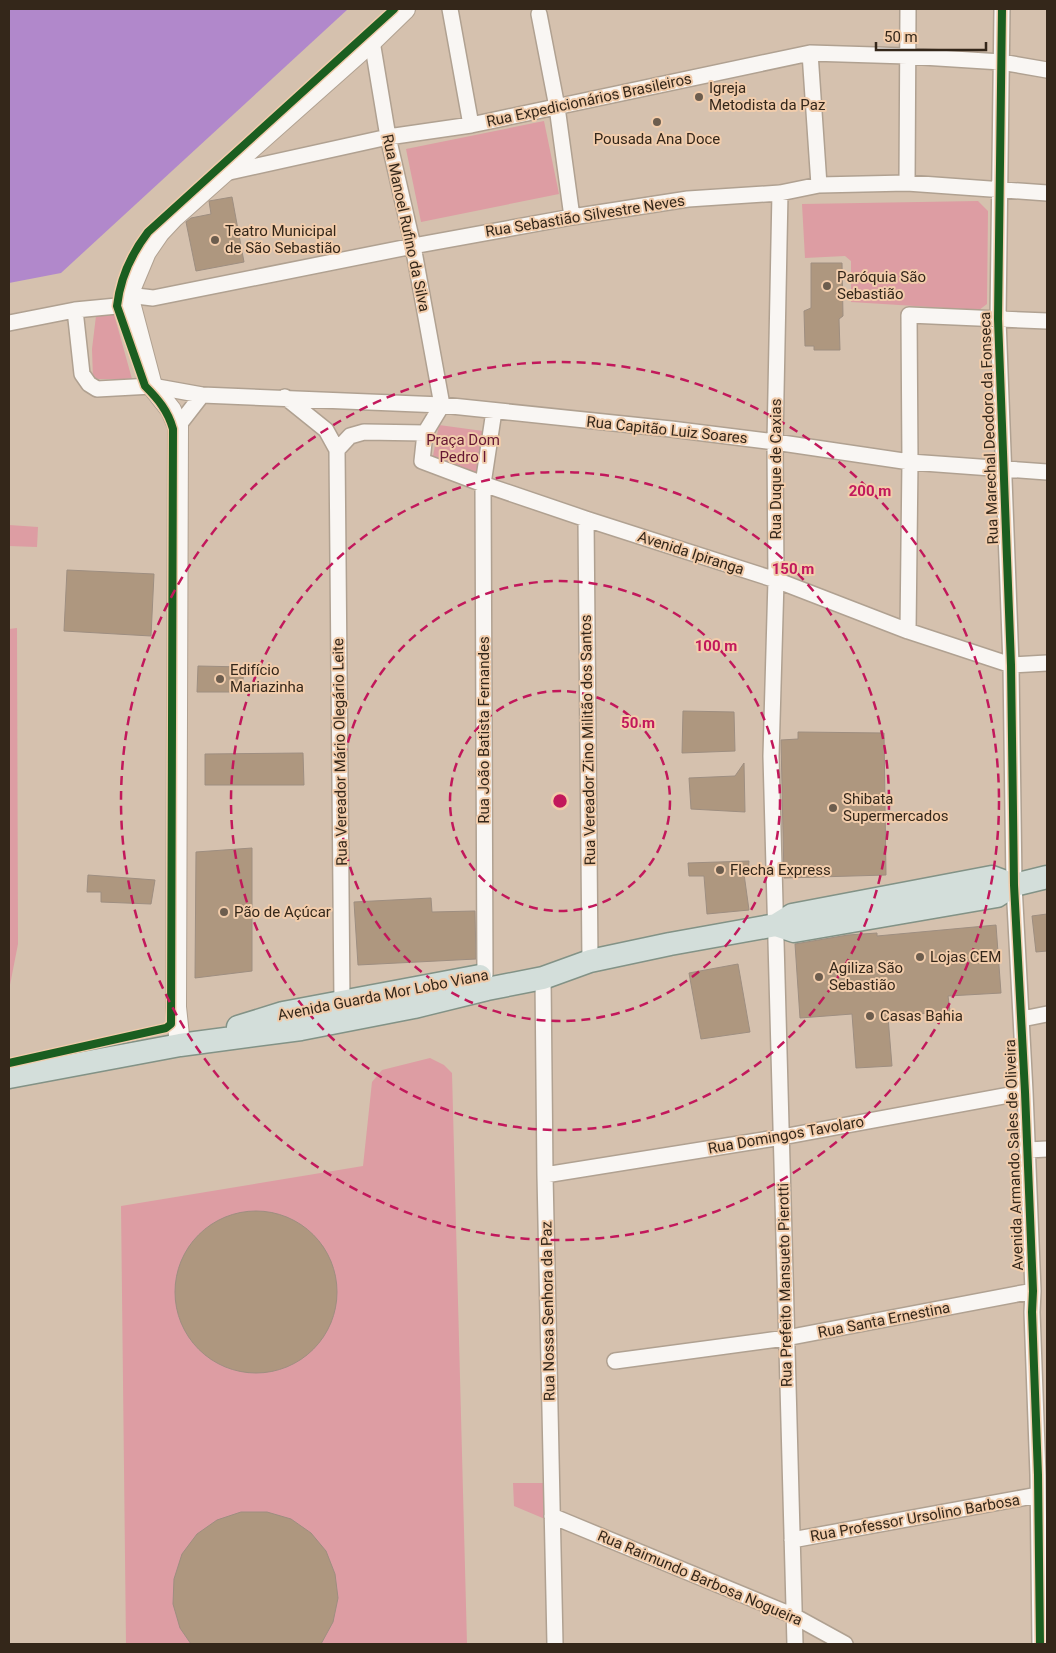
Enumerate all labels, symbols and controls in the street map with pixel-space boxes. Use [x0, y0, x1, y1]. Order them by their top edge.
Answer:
scale bar [876, 20, 986, 52]
text: 50 m [884, 28, 918, 46]
street label: Rua Expedicionários Brasileiros [485, 69, 693, 131]
place label: Igreja Metodista da Paz [709, 79, 825, 114]
marker: Igreja Metodista da Paz [693, 91, 705, 103]
marker: Pousada Ana Doce [651, 116, 663, 128]
place label: Pousada Ana Doce [594, 130, 720, 148]
street label: Rua Manoel Rufino da Silva [378, 133, 434, 313]
street label: Rua Sebastião Silvestre Neves [484, 191, 686, 241]
place label: Teatro Municipal de São Sebastião [225, 222, 341, 257]
marker: Teatro Municipal de São Sebastião [209, 234, 221, 246]
place label: Paróquia São Sebastião [837, 268, 926, 303]
marker: Paróquia São Sebastião [821, 280, 833, 292]
street label: Rua Marechal Deodoro da Fonseca [976, 311, 1002, 545]
street label: Rua Duque de Caxias [767, 398, 785, 540]
street label: Rua Capitão Luiz Soares [586, 413, 748, 447]
park label: Praça Dom Pedro I [426, 431, 500, 466]
text: 200 m [849, 482, 891, 500]
street label: Avenida Ipiranga [636, 527, 746, 579]
text: 150 m [772, 560, 814, 578]
street label: Rua Vereador Zino Militão dos Santos [577, 614, 599, 866]
street label: Rua João Batista Fernandes [475, 636, 493, 824]
text: 100 m [695, 637, 737, 655]
street label: Rua Vereador Mário Olegário Leite [329, 638, 351, 866]
place label: Edifício Mariazinha [230, 661, 304, 696]
marker: Edifício Mariazinha [214, 673, 226, 685]
text: 50 m [621, 714, 655, 732]
place label: Shibata Supermercados [843, 790, 948, 825]
centre of rings [551, 792, 569, 810]
marker: Shibata Supermercados [827, 802, 839, 814]
place label: Flecha Express [730, 861, 831, 879]
marker: Flecha Express [714, 864, 726, 876]
place label: Pão de Açúcar [234, 903, 331, 921]
marker: Pão de Açúcar [218, 906, 230, 918]
place label: Lojas CEM [930, 948, 1001, 966]
marker: Lojas CEM [914, 951, 926, 963]
place label: Agiliza São Sebastião [829, 959, 903, 994]
street label: Avenida Guarda Mor Lobo Viana [276, 966, 490, 1024]
marker: Agiliza São Sebastião [813, 971, 825, 983]
place label: Casas Bahia [880, 1007, 963, 1025]
marker: Casas Bahia [864, 1010, 876, 1022]
street label: Avenida Armando Sales de Oliveira [1001, 1039, 1027, 1271]
street label: Rua Domingos Tavolaro [707, 1112, 865, 1158]
street label: Rua Prefeito Mansueto Pierotti [774, 1183, 796, 1387]
street label: Rua Nossa Senhora da Paz [537, 1221, 559, 1401]
street label: Rua Santa Ernestina [816, 1298, 952, 1342]
street label: Rua Professor Ursolino Barbosa [809, 1491, 1021, 1545]
street label: Rua Raimundo Barbosa Nogueira [595, 1527, 805, 1629]

